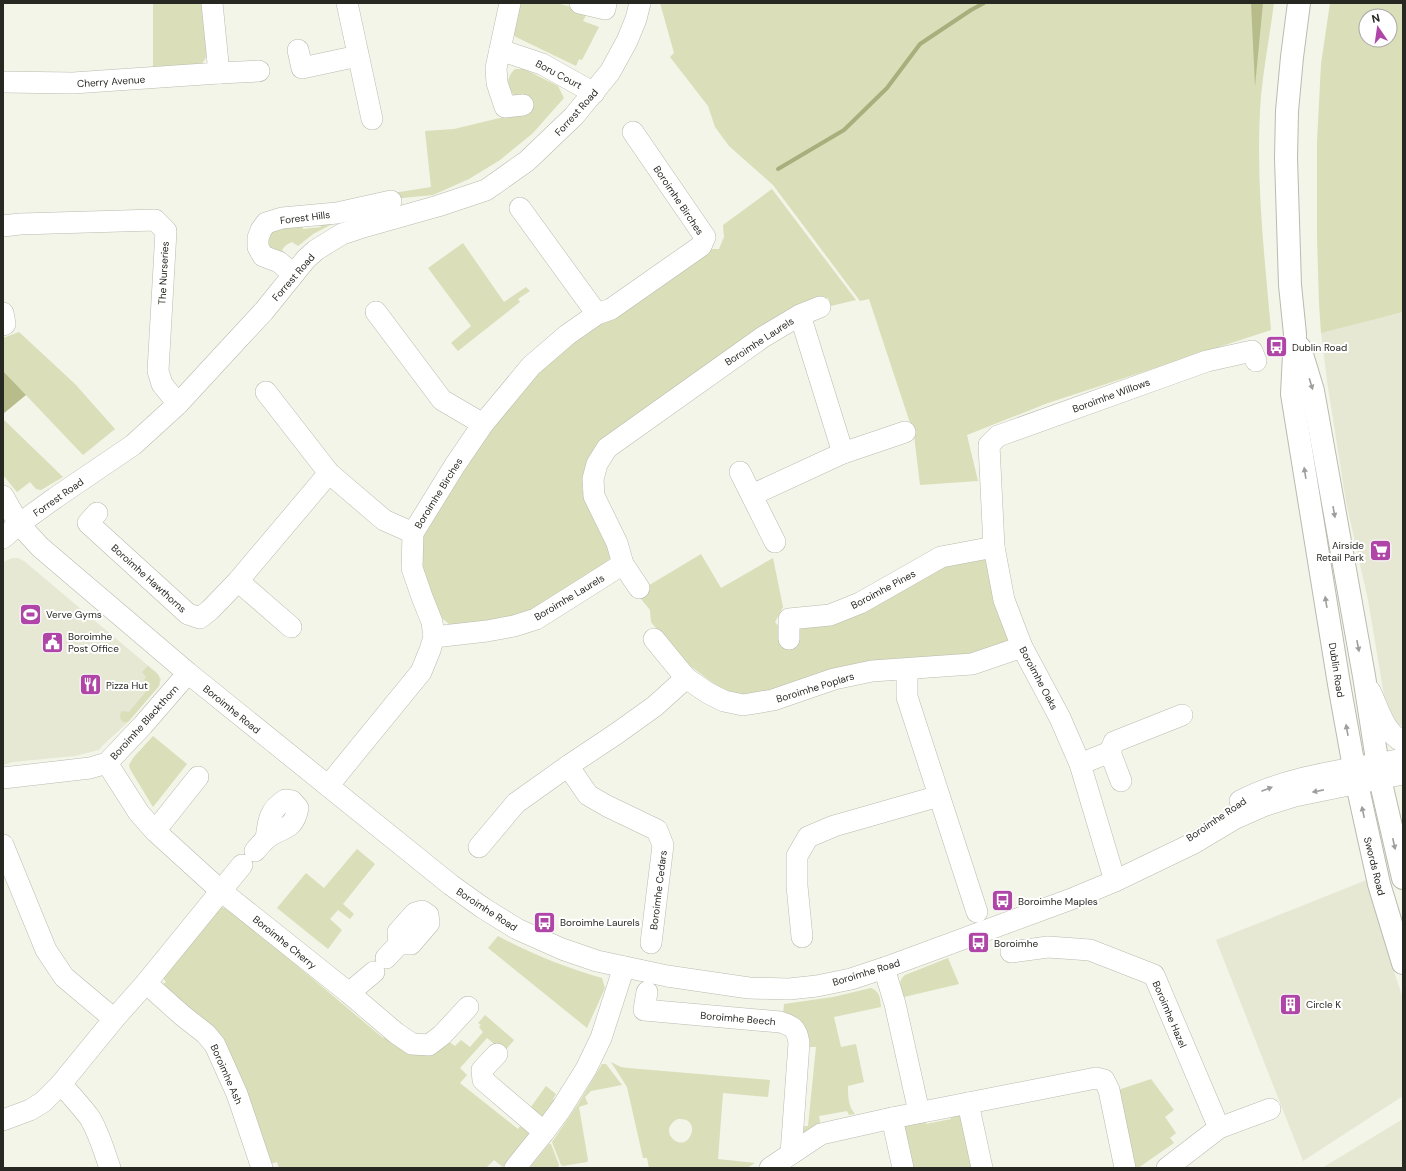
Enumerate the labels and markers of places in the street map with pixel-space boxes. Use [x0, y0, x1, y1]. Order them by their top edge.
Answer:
bus stop icon: Dublin Road [1263, 334, 1289, 360]
place label: Dublin Road [1292, 341, 1347, 354]
supermarket icon: Airside Retail Park [1367, 538, 1393, 564]
place label: Airside Retail Park [1316, 539, 1364, 564]
sports icon: Verve Gyms [17, 601, 43, 627]
place label: Verve Gyms [46, 608, 102, 621]
public building icon: Boroimhe Post Office [40, 629, 66, 655]
place label: Boroimhe Post Office [68, 630, 119, 655]
restaurant icon: Pizza Hut [78, 672, 104, 698]
place label: Pizza Hut [106, 679, 148, 692]
bus stop icon: Boroimhe Maples [989, 888, 1015, 914]
place label: Boroimhe Maples [1018, 895, 1098, 908]
bus stop icon: Boroimhe Laurels [531, 909, 557, 935]
place label: Boroimhe Laurels [560, 916, 640, 929]
bus stop icon: Boroimhe [965, 930, 991, 956]
place label: Boroimhe [994, 937, 1038, 950]
building icon: Circle K [1278, 991, 1304, 1017]
place label: Circle K [1306, 998, 1341, 1011]

